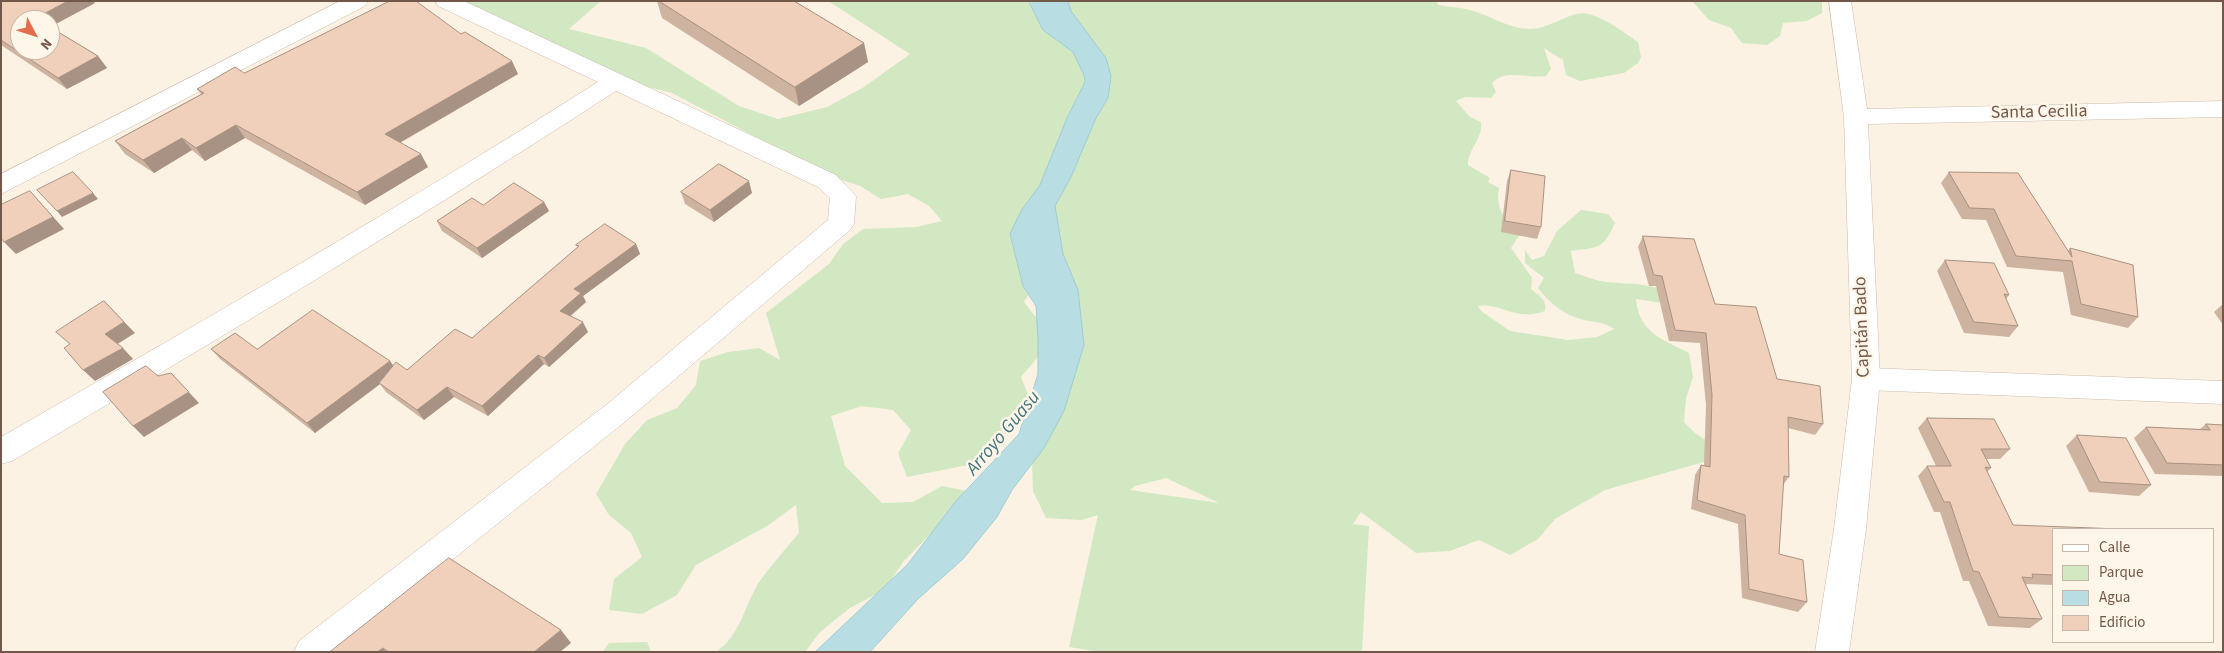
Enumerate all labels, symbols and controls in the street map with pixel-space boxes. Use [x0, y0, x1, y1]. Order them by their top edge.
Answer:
north arrow [10, 10, 60, 60]
text: N [35, 34, 56, 54]
street label: Santa Cecilia [1990, 101, 2088, 125]
street label: Capitán Bado [1850, 276, 1876, 378]
water label: Arroyo Guasu [962, 387, 1046, 481]
legend [2052, 528, 2214, 643]
text: Calle [2099, 537, 2130, 558]
text: Parque [2099, 562, 2143, 583]
text: Agua [2099, 587, 2130, 608]
text: Edificio [2099, 612, 2146, 633]

